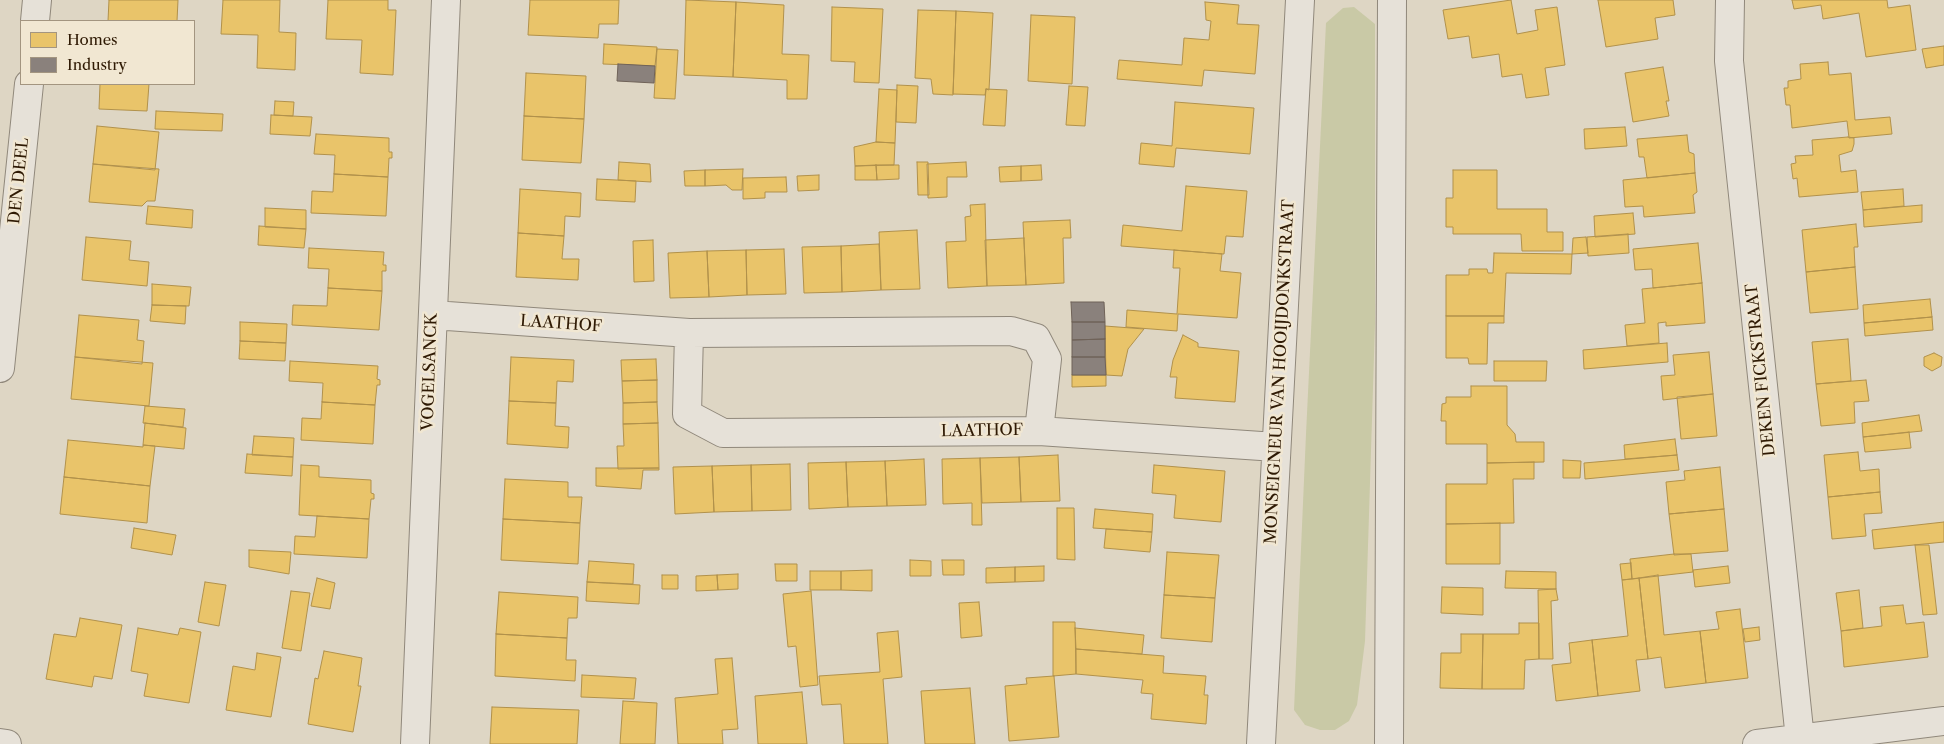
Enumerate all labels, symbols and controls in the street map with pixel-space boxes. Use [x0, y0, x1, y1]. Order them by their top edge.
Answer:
legend [20, 20, 195, 85]
text: Homes [67, 30, 118, 49]
text: Industry [67, 55, 127, 74]
street label: DEN DEEL [5, 137, 33, 225]
street label: MONSEIGNEUR VAN HOOIJDONKSTRAAT [1261, 199, 1299, 545]
street label: DEKEN FICKSTRAAT [1742, 283, 1780, 457]
street label: LAATHOF [519, 312, 603, 336]
street label: VOGELSANCK [418, 313, 442, 431]
street label: LAATHOF [941, 421, 1023, 441]

